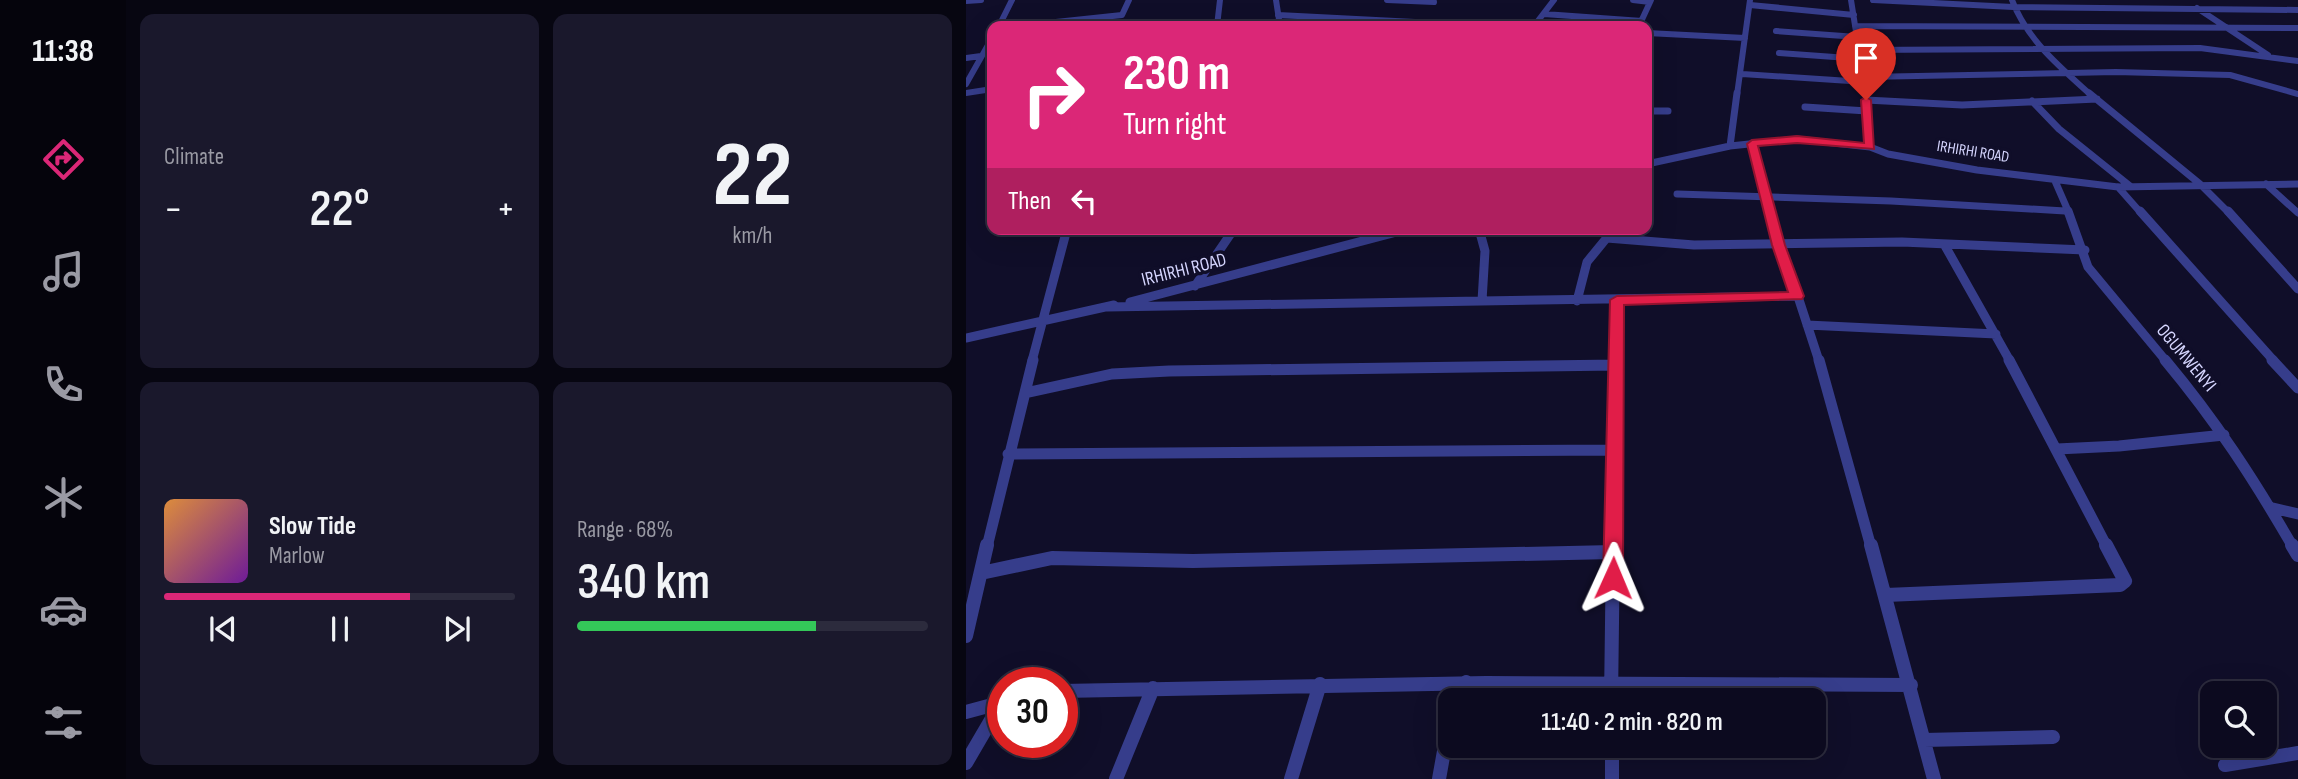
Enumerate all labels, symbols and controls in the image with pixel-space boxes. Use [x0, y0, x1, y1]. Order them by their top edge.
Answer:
pin [1836, 28, 1896, 100]
text: 11:38 [32, 32, 94, 71]
icon: arrive [1847, 39, 1885, 77]
text: 230 m [1123, 45, 1230, 104]
icon: right [1008, 49, 1099, 140]
text: Turn right [1123, 105, 1227, 144]
text: 22 [713, 122, 792, 231]
icon: directions [39, 135, 88, 184]
street label: IRHIRHI ROAD [1935, 137, 2011, 167]
text: Climate [164, 143, 224, 171]
text: 22° [309, 178, 370, 241]
icon: left [1065, 182, 1103, 220]
text: Then [1008, 186, 1051, 217]
text: − [164, 187, 183, 232]
text: + [496, 187, 515, 232]
text: km/h [733, 222, 772, 250]
icon: music [39, 247, 88, 296]
street label: IRHIRHI ROAD [1139, 248, 1229, 292]
street label: OGUMWENYI [2151, 319, 2221, 397]
icon: phone [39, 360, 88, 409]
icon: climate [39, 473, 88, 522]
text: Slow Tide [269, 511, 356, 542]
text: Range · 68% [577, 516, 673, 544]
position arrow [1576, 541, 1650, 615]
text: Marlow [269, 542, 325, 570]
text: 340 km [577, 551, 710, 614]
icon: car [39, 585, 88, 634]
icon: previous [204, 610, 242, 648]
icon: pause [321, 610, 359, 648]
icon: next [438, 610, 476, 648]
speed limit sign: 30 [987, 667, 1078, 758]
map controls [2200, 681, 2277, 758]
button: search [2200, 681, 2277, 758]
icon: filters [39, 698, 88, 747]
text: 11:40 · 2 min · 820 m [1541, 707, 1723, 738]

